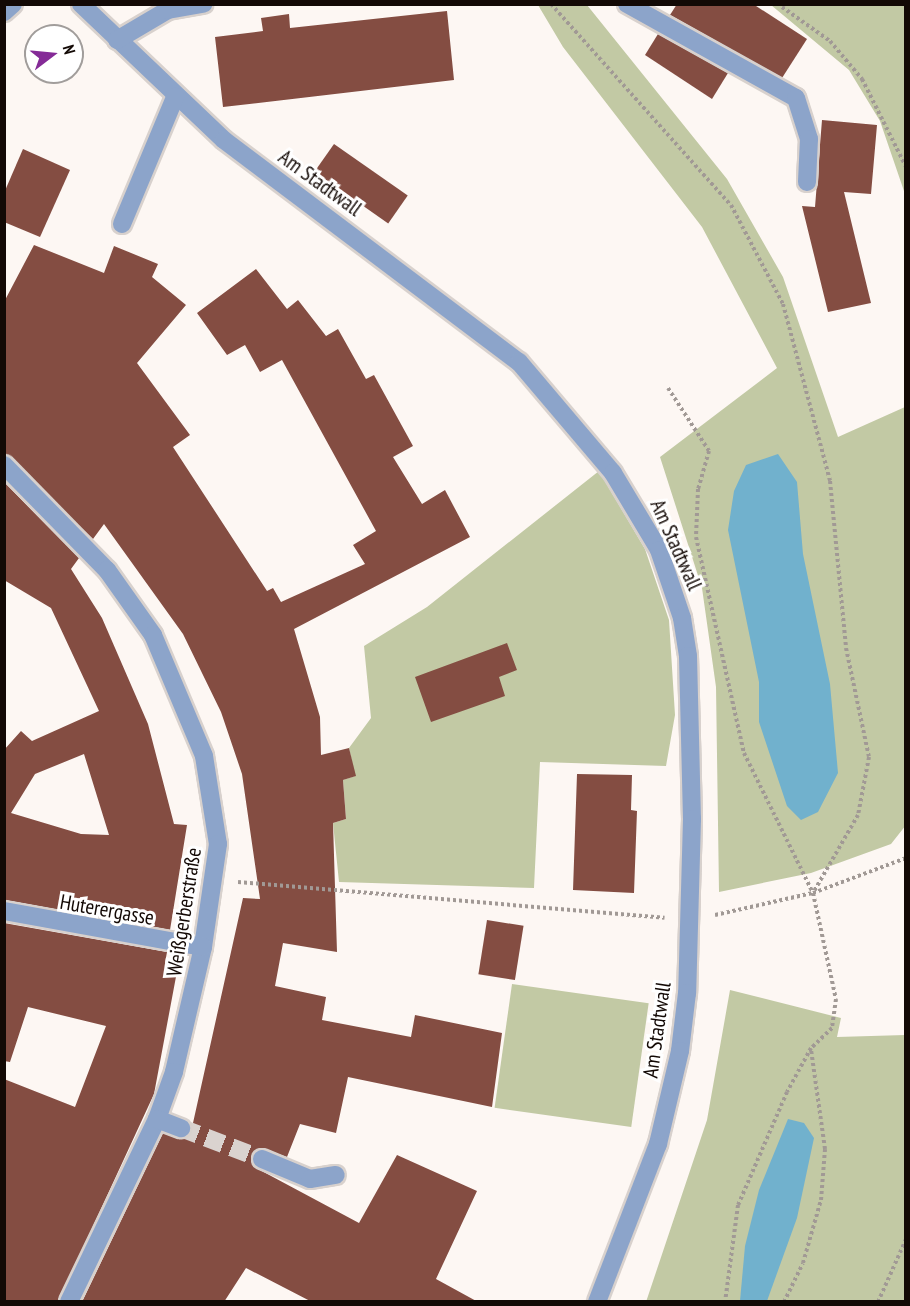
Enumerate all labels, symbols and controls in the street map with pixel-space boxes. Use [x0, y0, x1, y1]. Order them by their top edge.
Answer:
north arrow [24, 24, 84, 84]
text: N [59, 43, 80, 56]
street label: Am Stadtwall [273, 144, 367, 222]
street label: Am Stadtwall [645, 496, 707, 594]
street label: Weißgerberstraße [161, 846, 207, 978]
street label: Huterergasse [58, 889, 156, 931]
street label: Am Stadtwall [638, 980, 676, 1080]

